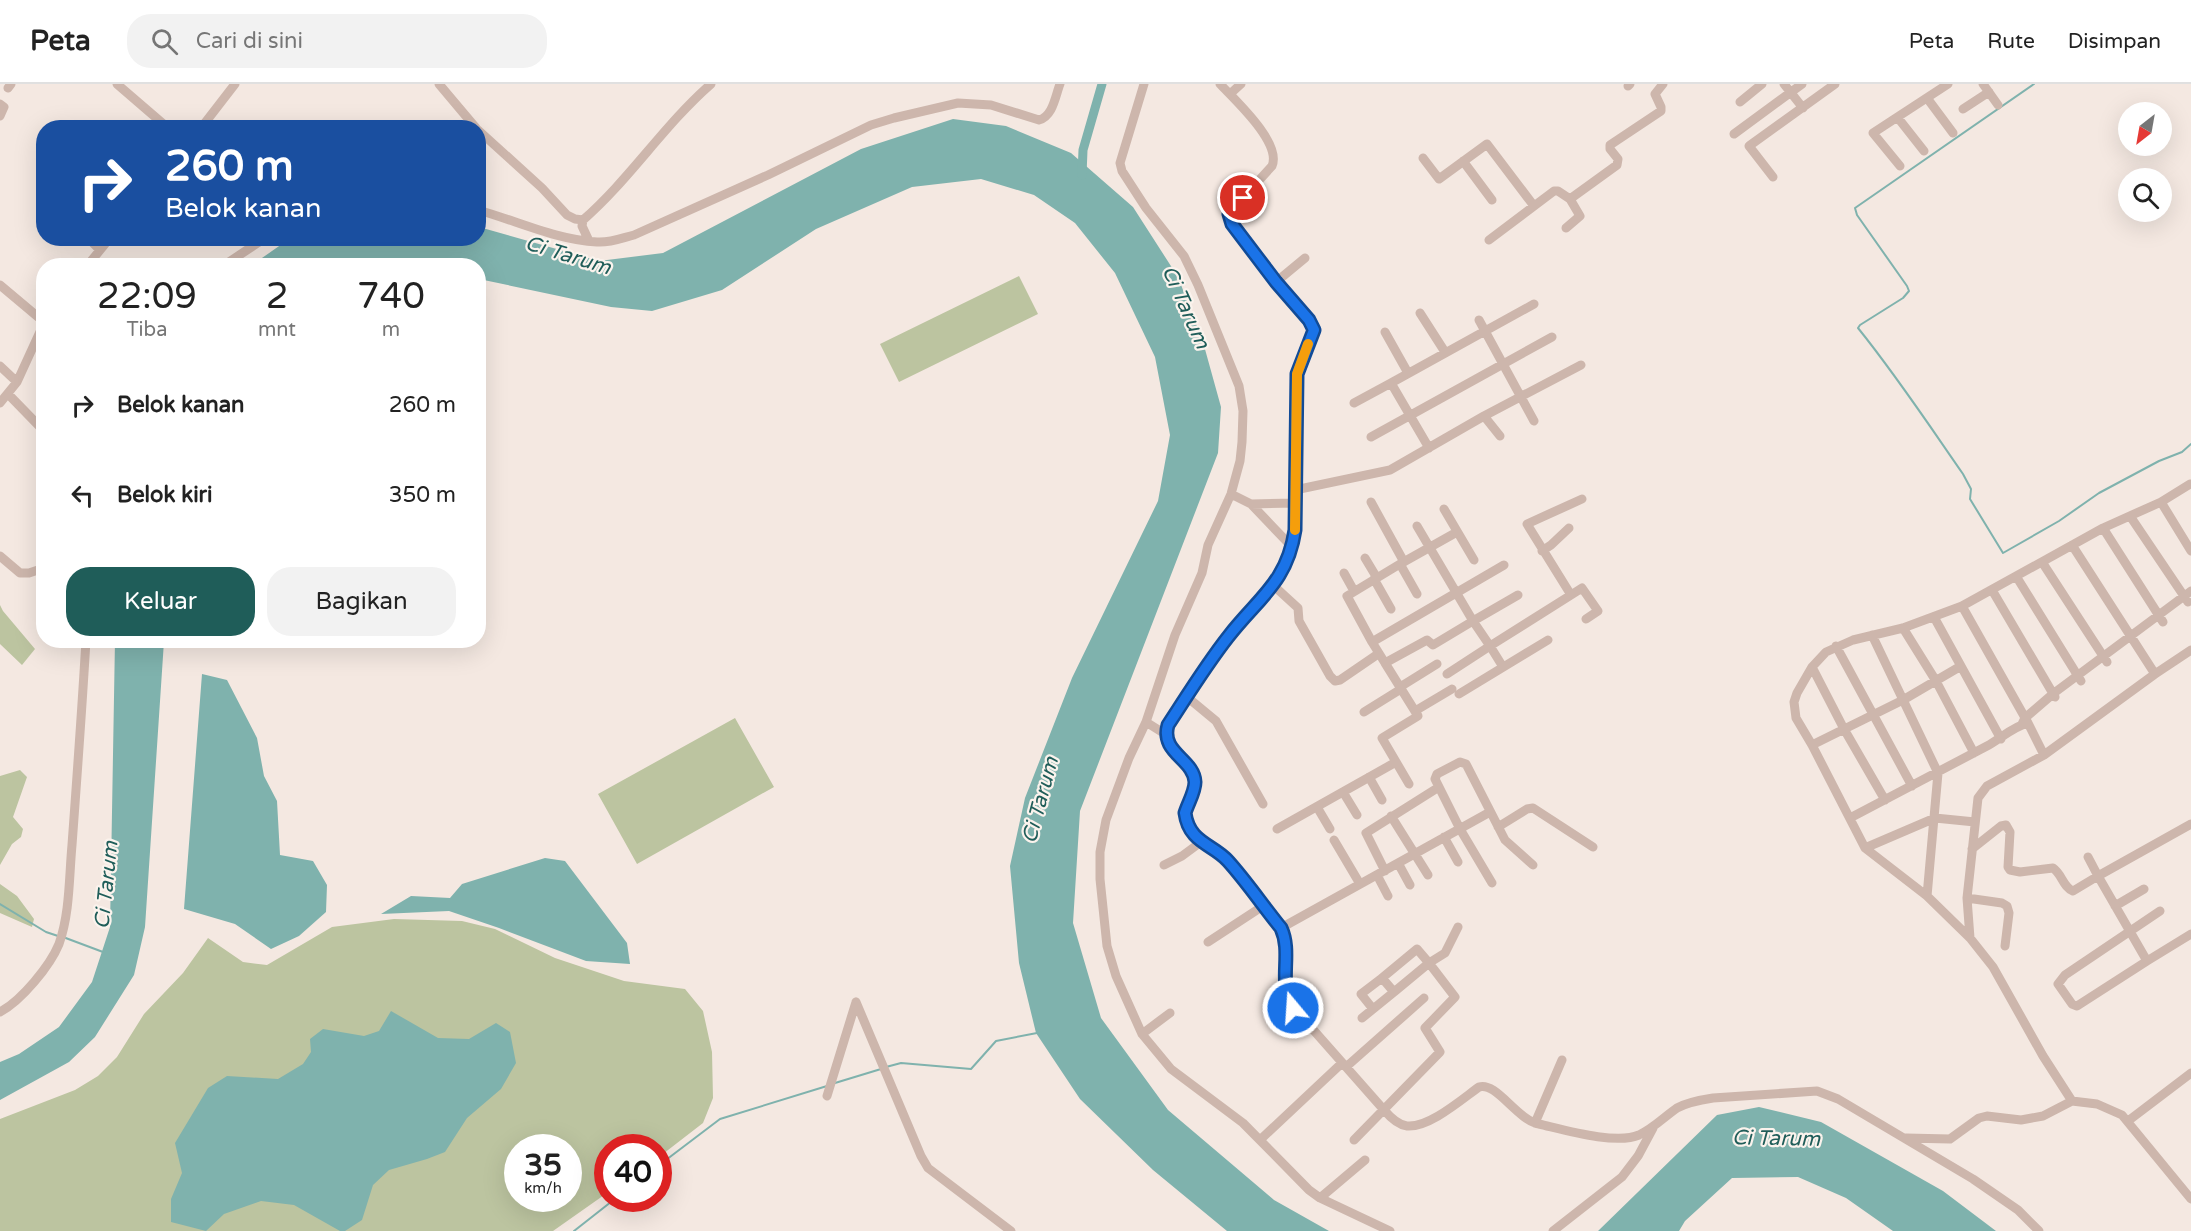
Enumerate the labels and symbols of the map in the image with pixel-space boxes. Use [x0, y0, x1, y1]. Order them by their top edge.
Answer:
north arrow [2118, 102, 2172, 156]
pin [1217, 172, 1268, 223]
water label: Ci Tarum [522, 231, 614, 281]
water label: Ci Tarum [1156, 262, 1215, 353]
water label: Ci Tarum [1017, 754, 1064, 846]
water label: Ci Tarum [89, 839, 124, 930]
position arrow [1261, 976, 1325, 1040]
water label: Ci Tarum [1732, 1125, 1821, 1152]
speed limit sign: 40 [594, 1134, 672, 1212]

